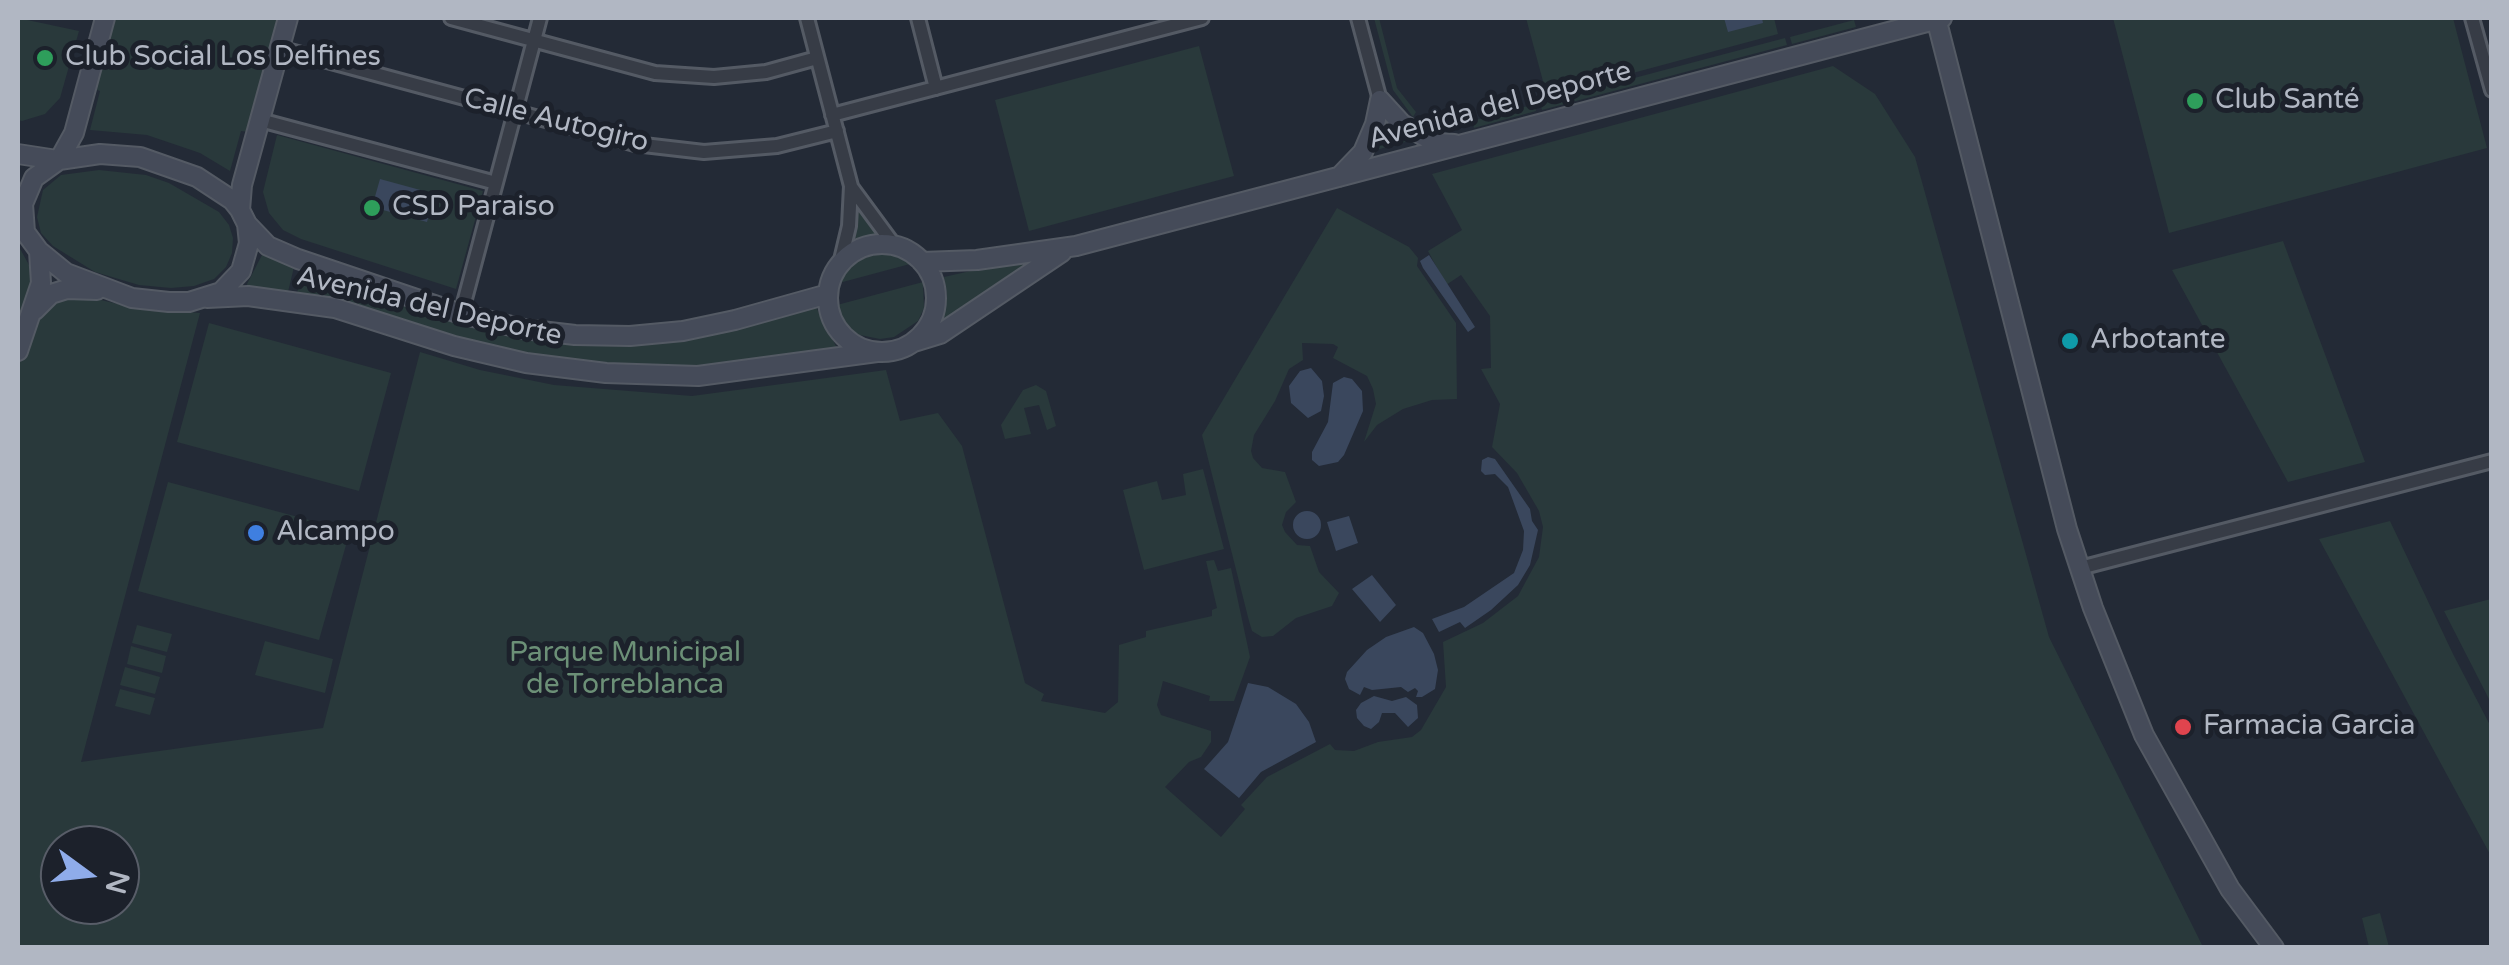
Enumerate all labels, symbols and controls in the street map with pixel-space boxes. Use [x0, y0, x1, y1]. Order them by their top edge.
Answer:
place label: Club Social Los Delfines [65, 41, 381, 75]
marker: Club Social Los Delfines [34, 47, 56, 69]
street label: Avenida del Deporte [1365, 55, 1635, 157]
street label: Calle Autogiro [460, 82, 652, 160]
place label: Club Santé [2215, 84, 2359, 118]
marker: Club Santé [2184, 90, 2206, 112]
place label: CSD Paraiso [392, 191, 555, 225]
marker: CSD Paraiso [361, 197, 383, 219]
street label: Avenida del Deporte [293, 260, 565, 354]
place label: Arbotante [2090, 324, 2226, 358]
marker: Arbotante [2059, 330, 2081, 352]
place label: Alcampo [276, 516, 395, 550]
marker: Alcampo [245, 522, 267, 544]
park label: Parque Municipal de Torreblanca [509, 637, 741, 703]
place label: Farmacia Garcia [2203, 710, 2416, 744]
marker: Farmacia Garcia [2172, 716, 2194, 738]
north arrow [40, 825, 140, 925]
text: N [98, 867, 136, 897]

